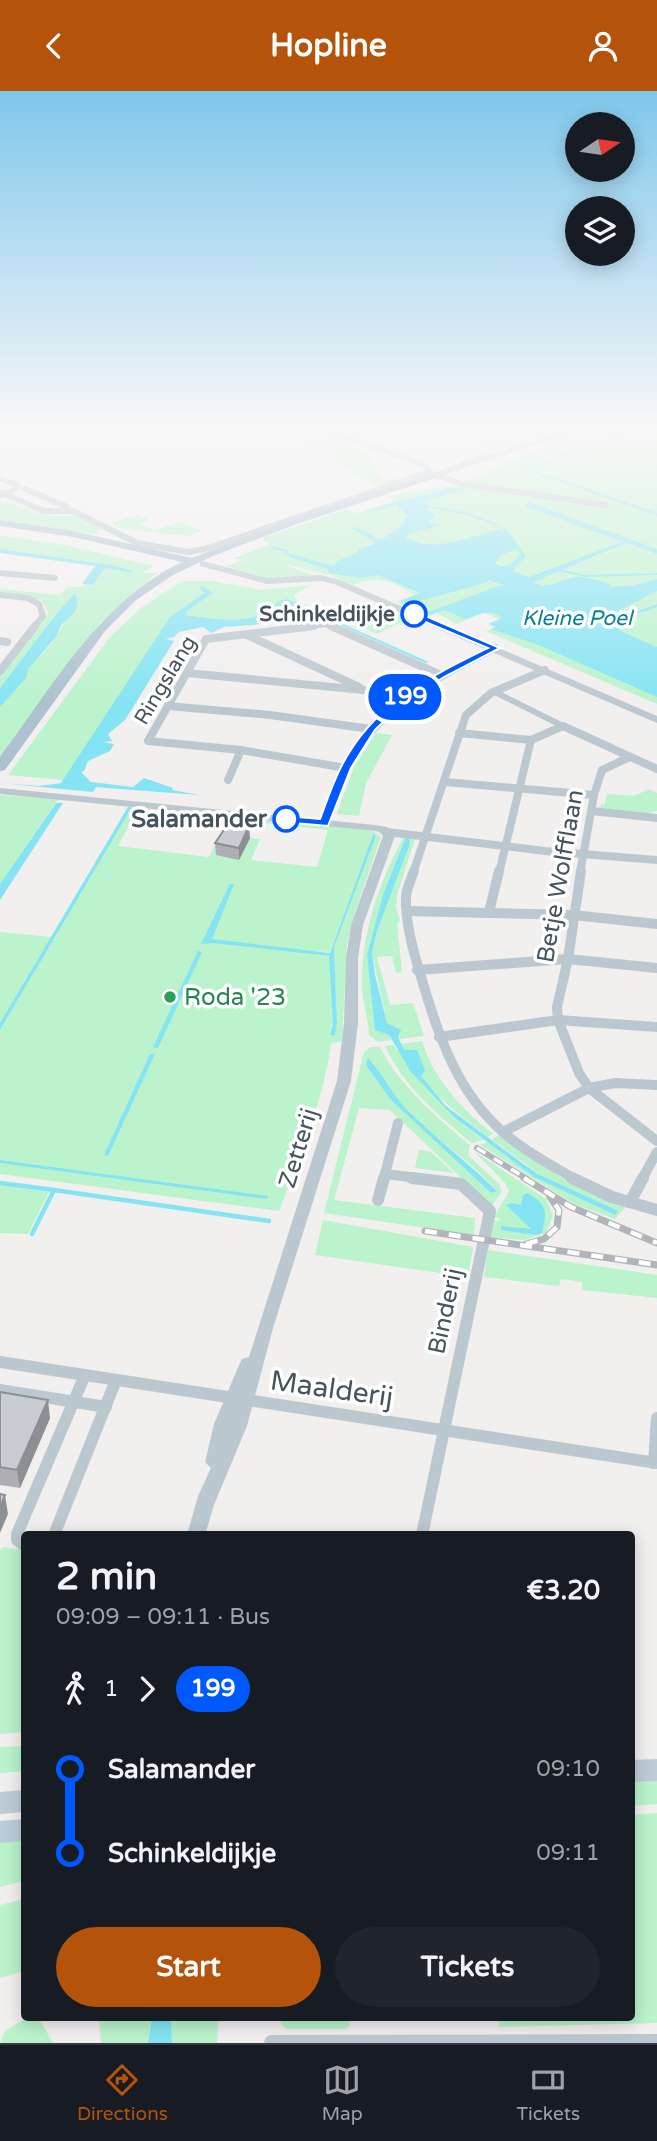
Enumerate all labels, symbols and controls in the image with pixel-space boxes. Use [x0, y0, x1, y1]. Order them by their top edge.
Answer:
icon: back [35, 27, 73, 65]
text: Hopline [270, 27, 387, 65]
icon: person [584, 27, 622, 65]
north arrow [565, 112, 635, 182]
map controls [565, 112, 635, 266]
button: layers [565, 196, 635, 266]
marker: Schinkeldijkje [401, 601, 427, 627]
place label: Schinkeldijkje [259, 602, 395, 627]
water label: Kleine Poel [522, 606, 635, 631]
street label: Ringslang [129, 631, 202, 729]
line badge: 199 [365, 674, 445, 720]
text: 199 [382, 682, 428, 711]
street label: Betje Wolfflaan [531, 787, 590, 965]
place label: Salamander [131, 805, 268, 834]
marker: Salamander [273, 806, 299, 832]
place label: Roda '23 [184, 983, 286, 1012]
marker: Roda '23 [162, 989, 178, 1005]
street label: Zetterij [273, 1105, 324, 1192]
street label: Binderij [422, 1266, 469, 1357]
street label: Maalderij [268, 1364, 396, 1414]
text: 2 min [56, 1554, 157, 1600]
text: €3.20 [527, 1575, 600, 1606]
text: 09:09 – 09:11 · Bus [56, 1603, 270, 1631]
icon: walk [56, 1670, 94, 1708]
icon: forward [128, 1670, 166, 1708]
text: 199 [190, 1674, 236, 1703]
text: 1 [104, 1675, 118, 1703]
text: Salamander [108, 1754, 255, 1785]
text: 09:10 [536, 1755, 600, 1783]
text: Schinkeldijkje [108, 1838, 276, 1869]
text: 09:11 [536, 1839, 600, 1867]
button: Start [56, 1927, 321, 2007]
button: Tickets [335, 1927, 600, 2007]
tab: Directions [77, 2061, 168, 2125]
tab: Map [322, 2061, 363, 2125]
tab: Tickets [517, 2061, 580, 2125]

